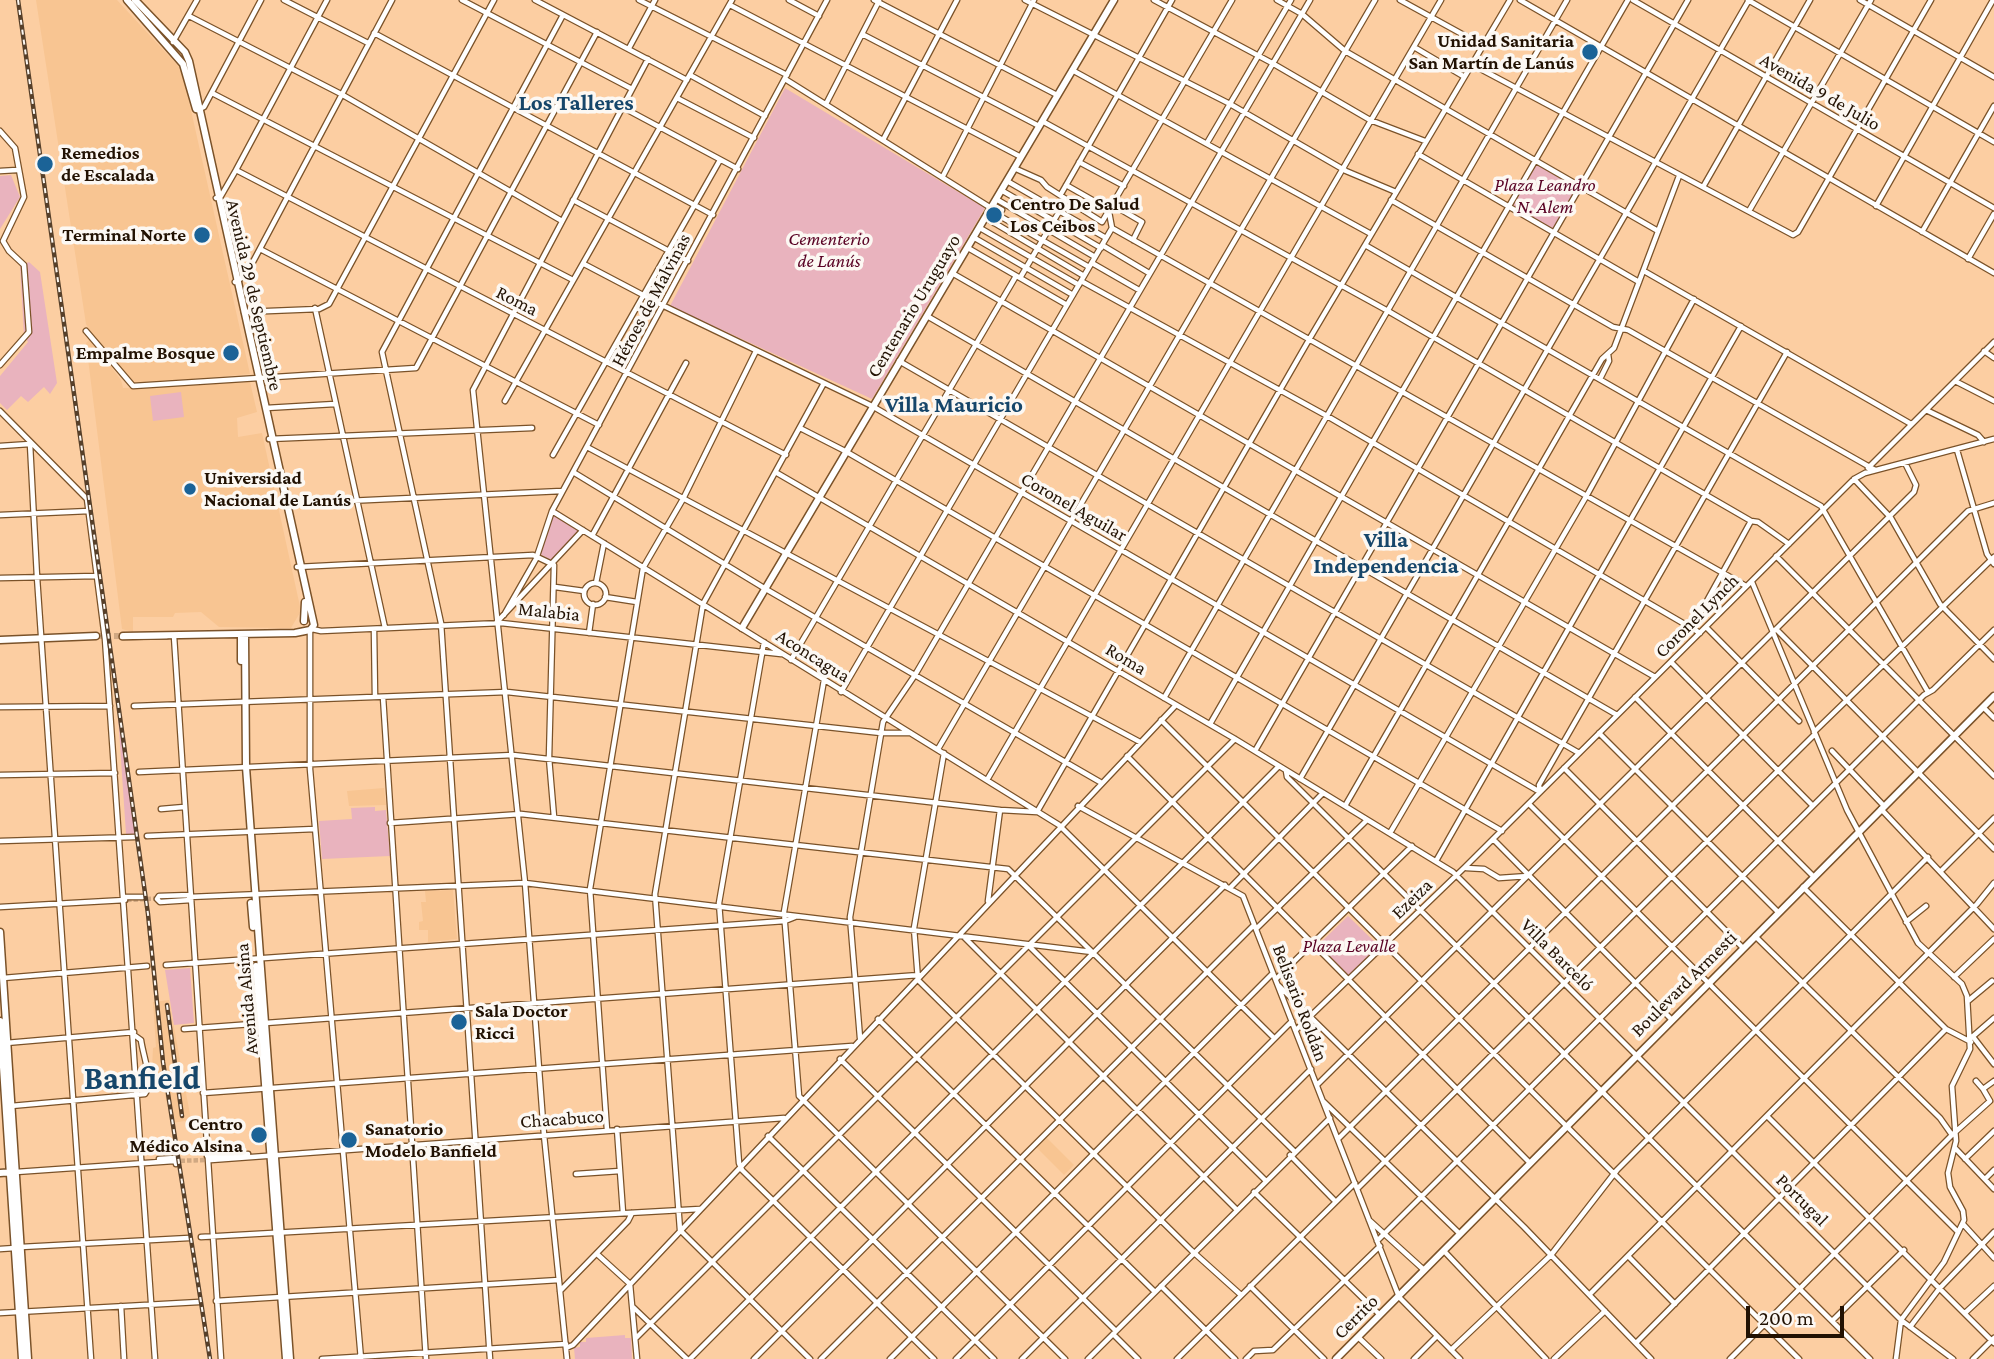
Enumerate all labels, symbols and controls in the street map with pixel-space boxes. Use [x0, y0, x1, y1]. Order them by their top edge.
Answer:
place label: Unidad Sanitaria San Martín de Lanús [1409, 30, 1574, 74]
marker: Unidad Sanitaria San Martín de Lanús [1580, 42, 1600, 62]
street label: Avenida 9 de Julio [1756, 48, 1884, 136]
district label: Los Talleres [518, 89, 634, 117]
place label: Remedios de Escalada [61, 142, 155, 186]
marker: Remedios de Escalada [35, 154, 55, 174]
park label: Plaza Leandro N. Alem [1494, 174, 1596, 218]
place label: Centro De Salud Los Ceibos [1010, 193, 1140, 237]
street label: Avenida 29 de Septiembre [221, 197, 287, 393]
marker: Centro De Salud Los Ceibos [984, 205, 1004, 225]
place label: Terminal Norte [62, 224, 186, 246]
marker: Terminal Norte [192, 225, 212, 245]
park label: Cementerio de Lanús [788, 228, 870, 272]
street label: Héroes de Malvinas [606, 229, 696, 371]
street label: Centenario Uruguayo [862, 230, 966, 382]
street label: Roma [492, 281, 542, 321]
place label: Empalme Bosque [76, 342, 215, 364]
marker: Empalme Bosque [221, 343, 241, 363]
district label: Villa Mauricio [885, 391, 1023, 419]
place label: Universidad Nacional de Lanús [204, 467, 351, 511]
street label: Coronel Aguilar [1017, 467, 1131, 547]
marker: Universidad Nacional de Lanús [182, 481, 198, 497]
district label: Villa Independencia [1313, 526, 1459, 580]
street label: Coronel Lynch [1650, 569, 1744, 663]
street label: Malabia [517, 597, 581, 627]
street label: Aconcagua [772, 624, 854, 688]
street label: Roma [1101, 638, 1151, 680]
street label: Ezeiza [1387, 874, 1437, 924]
street label: Villa Barceló [1516, 914, 1598, 996]
street label: Boulevard Armesti [1626, 926, 1742, 1042]
park label: Plaza Levalle [1303, 935, 1395, 957]
street label: Belisario Roldán [1267, 941, 1333, 1065]
street label: Avenida Alsina [231, 942, 263, 1056]
place label: Sala Doctor Ricci [475, 1000, 568, 1044]
marker: Sala Doctor Ricci [449, 1012, 469, 1032]
district label: Banfield [84, 1059, 200, 1099]
street label: Chacabuco [519, 1105, 605, 1133]
place label: Centro Médico Alsina [130, 1113, 243, 1157]
place label: Sanatorio Modelo Banfield [365, 1118, 497, 1162]
marker: Centro Médico Alsina [249, 1125, 269, 1145]
marker: Sanatorio Modelo Banfield [339, 1130, 359, 1150]
street label: Portugal [1771, 1169, 1833, 1231]
street label: Cerrito [1329, 1290, 1383, 1344]
scale bar [1749, 1292, 1847, 1336]
text: 200 m [1759, 1306, 1814, 1330]

